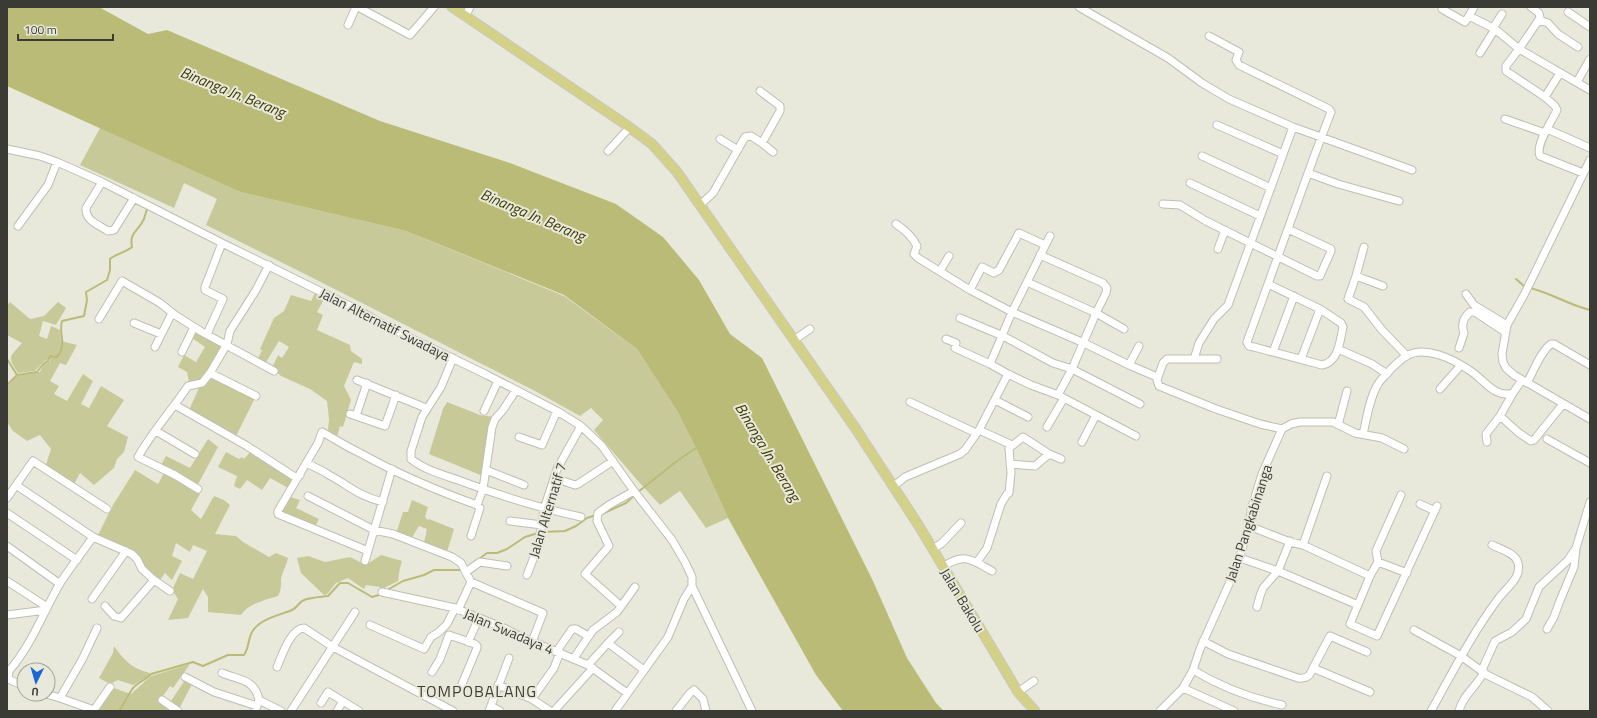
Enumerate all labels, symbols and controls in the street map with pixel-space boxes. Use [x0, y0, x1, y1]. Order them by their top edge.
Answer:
scale bar [18, 16, 113, 42]
text: 100 m [24, 20, 57, 39]
water label: Binanga Jn. Berang [177, 60, 291, 124]
water label: Binanga Jn. Berang [477, 183, 591, 248]
street label: Jalan Alternatif Swadaya [316, 282, 454, 366]
water label: Binanga Jn. Berang [729, 398, 808, 507]
street label: Jalan Alternatif 7 [523, 460, 571, 560]
street label: Jalan Pangkabinanga [1219, 462, 1277, 584]
street label: Jalan Bakolu [935, 564, 991, 636]
street label: Jalan Swadaya 4 [461, 603, 557, 659]
north arrow [16, 662, 56, 702]
district label: TOMPOBALANG [417, 679, 537, 703]
text: U [31, 684, 39, 700]

